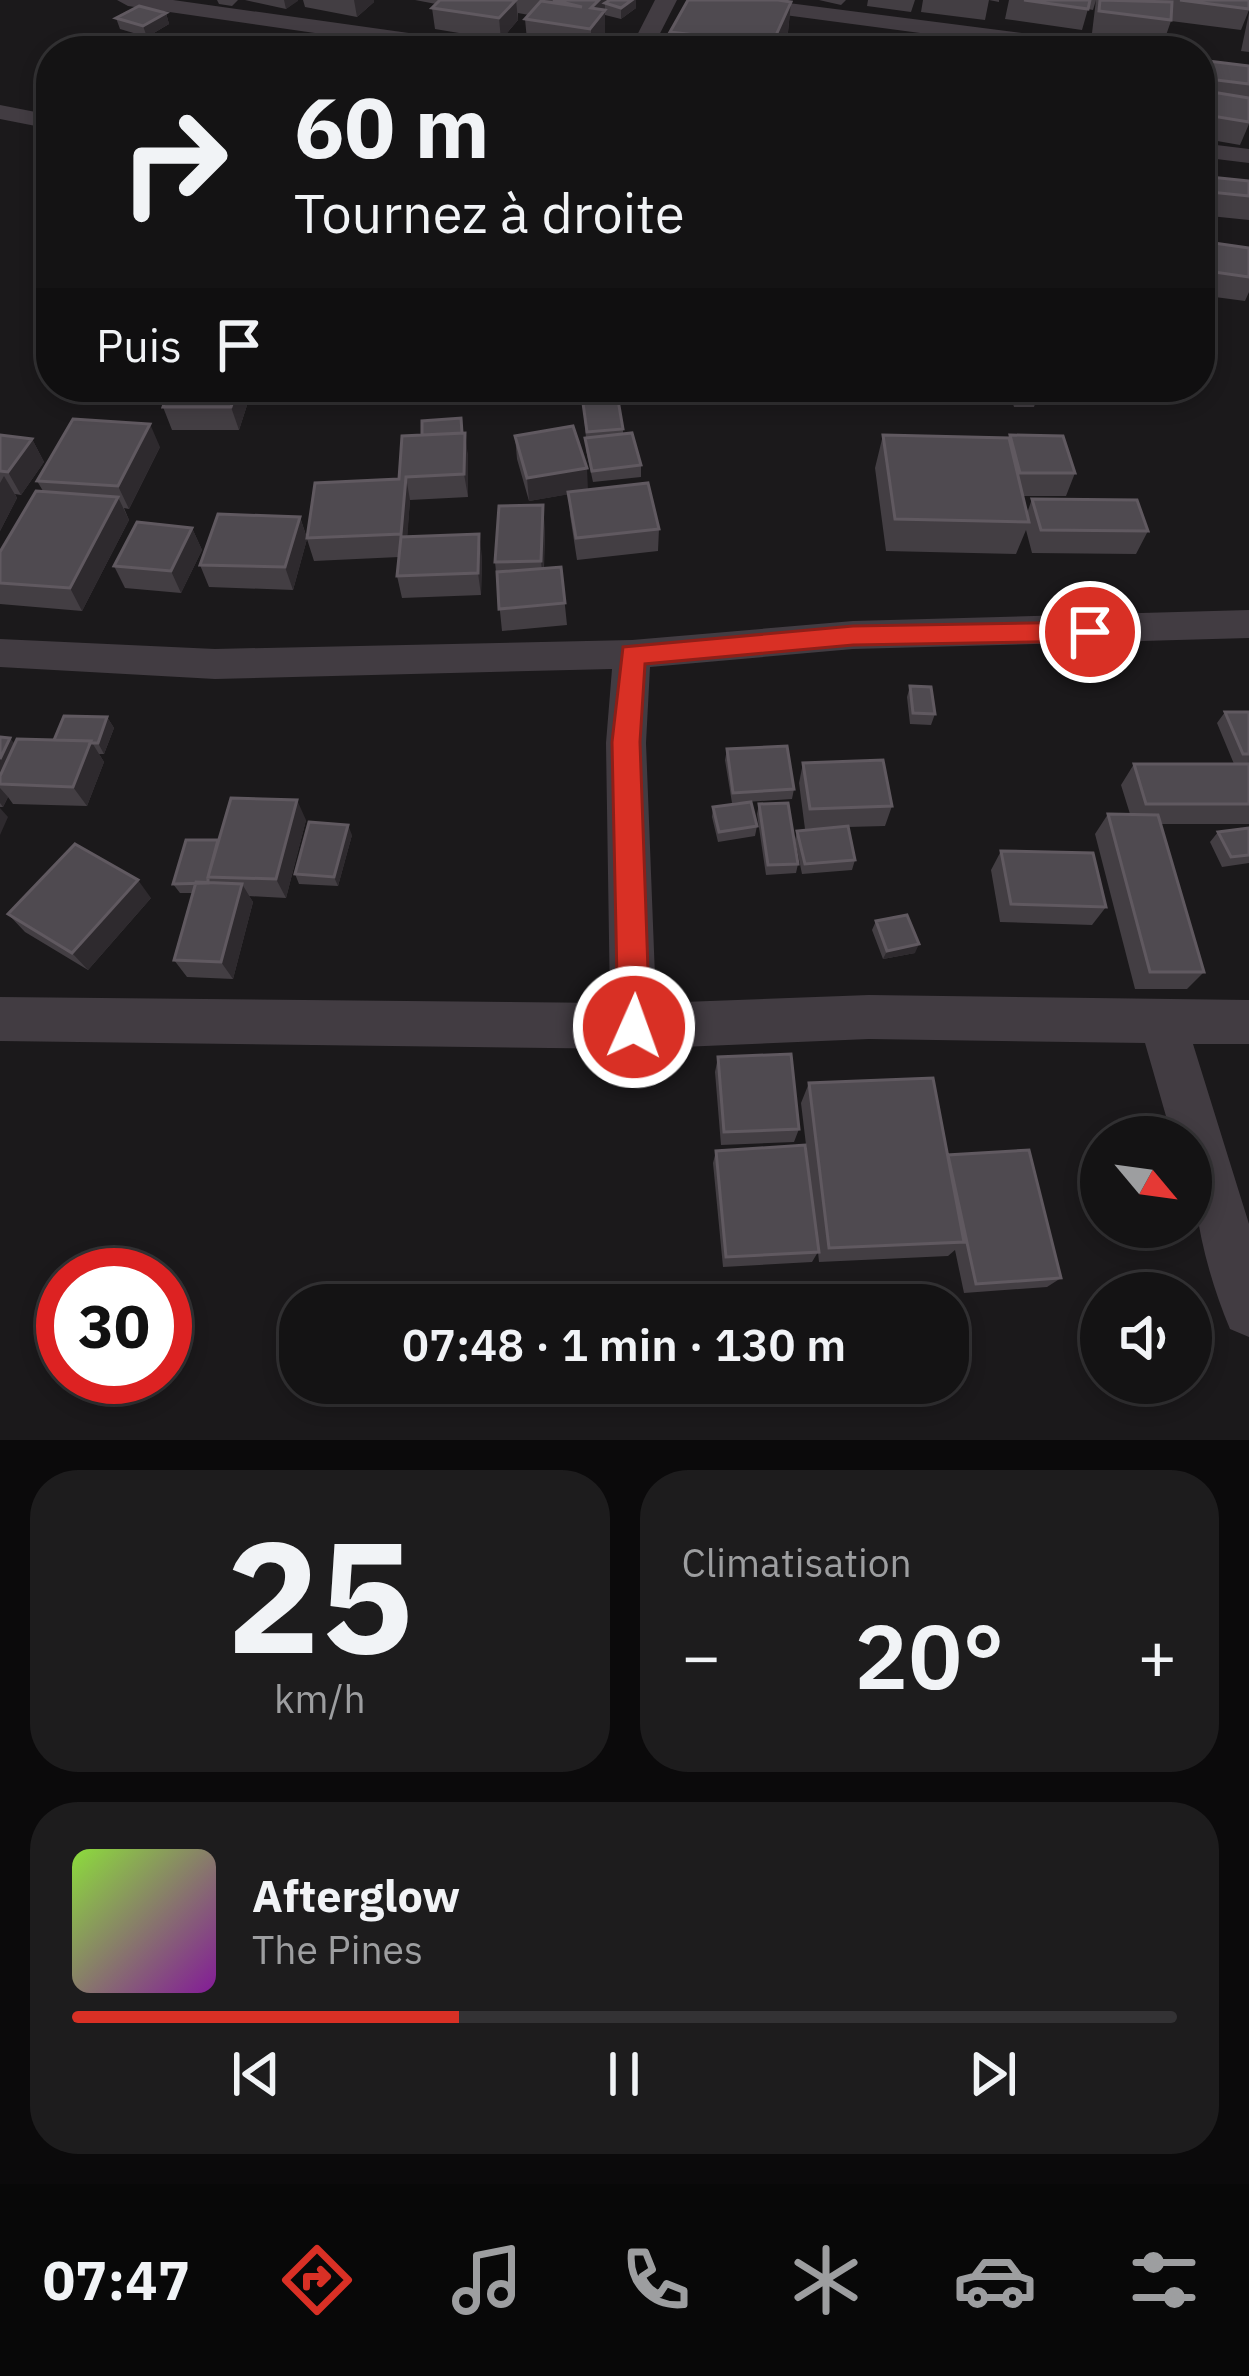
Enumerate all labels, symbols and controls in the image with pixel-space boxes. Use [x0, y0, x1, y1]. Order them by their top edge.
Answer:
text: 60 m [294, 72, 490, 181]
icon: right [96, 84, 252, 240]
text: Tournez à droite [294, 178, 685, 248]
icon: arrive [206, 312, 272, 378]
text: Puis [96, 316, 182, 374]
pin [1039, 581, 1141, 683]
icon: arrive [1057, 599, 1123, 665]
position arrow [571, 964, 697, 1090]
north arrow [1080, 1116, 1212, 1248]
map controls [1080, 1116, 1212, 1404]
speed limit sign: 30 [36, 1248, 192, 1404]
button: sound [1080, 1272, 1212, 1404]
text: 07:48 · 1 min · 130 m [402, 1315, 846, 1373]
text: 25 [226, 1493, 413, 1696]
text: Climatisation [682, 1537, 912, 1588]
text: 20° [854, 1597, 1004, 1714]
text: − [682, 1612, 721, 1698]
text: + [1137, 1612, 1177, 1698]
text: km/h [274, 1673, 366, 1724]
text: Afterglow [252, 1866, 460, 1924]
text: The Pines [252, 1924, 423, 1975]
icon: previous [223, 2041, 289, 2107]
icon: pause [591, 2041, 657, 2107]
icon: next [960, 2041, 1026, 2107]
icon: directions [275, 2238, 359, 2322]
icon: music [445, 2238, 529, 2322]
icon: phone [614, 2238, 698, 2322]
icon: climate [784, 2238, 868, 2322]
icon: car [953, 2238, 1037, 2322]
icon: filters [1122, 2238, 1206, 2322]
text: 07:47 [43, 2245, 190, 2315]

